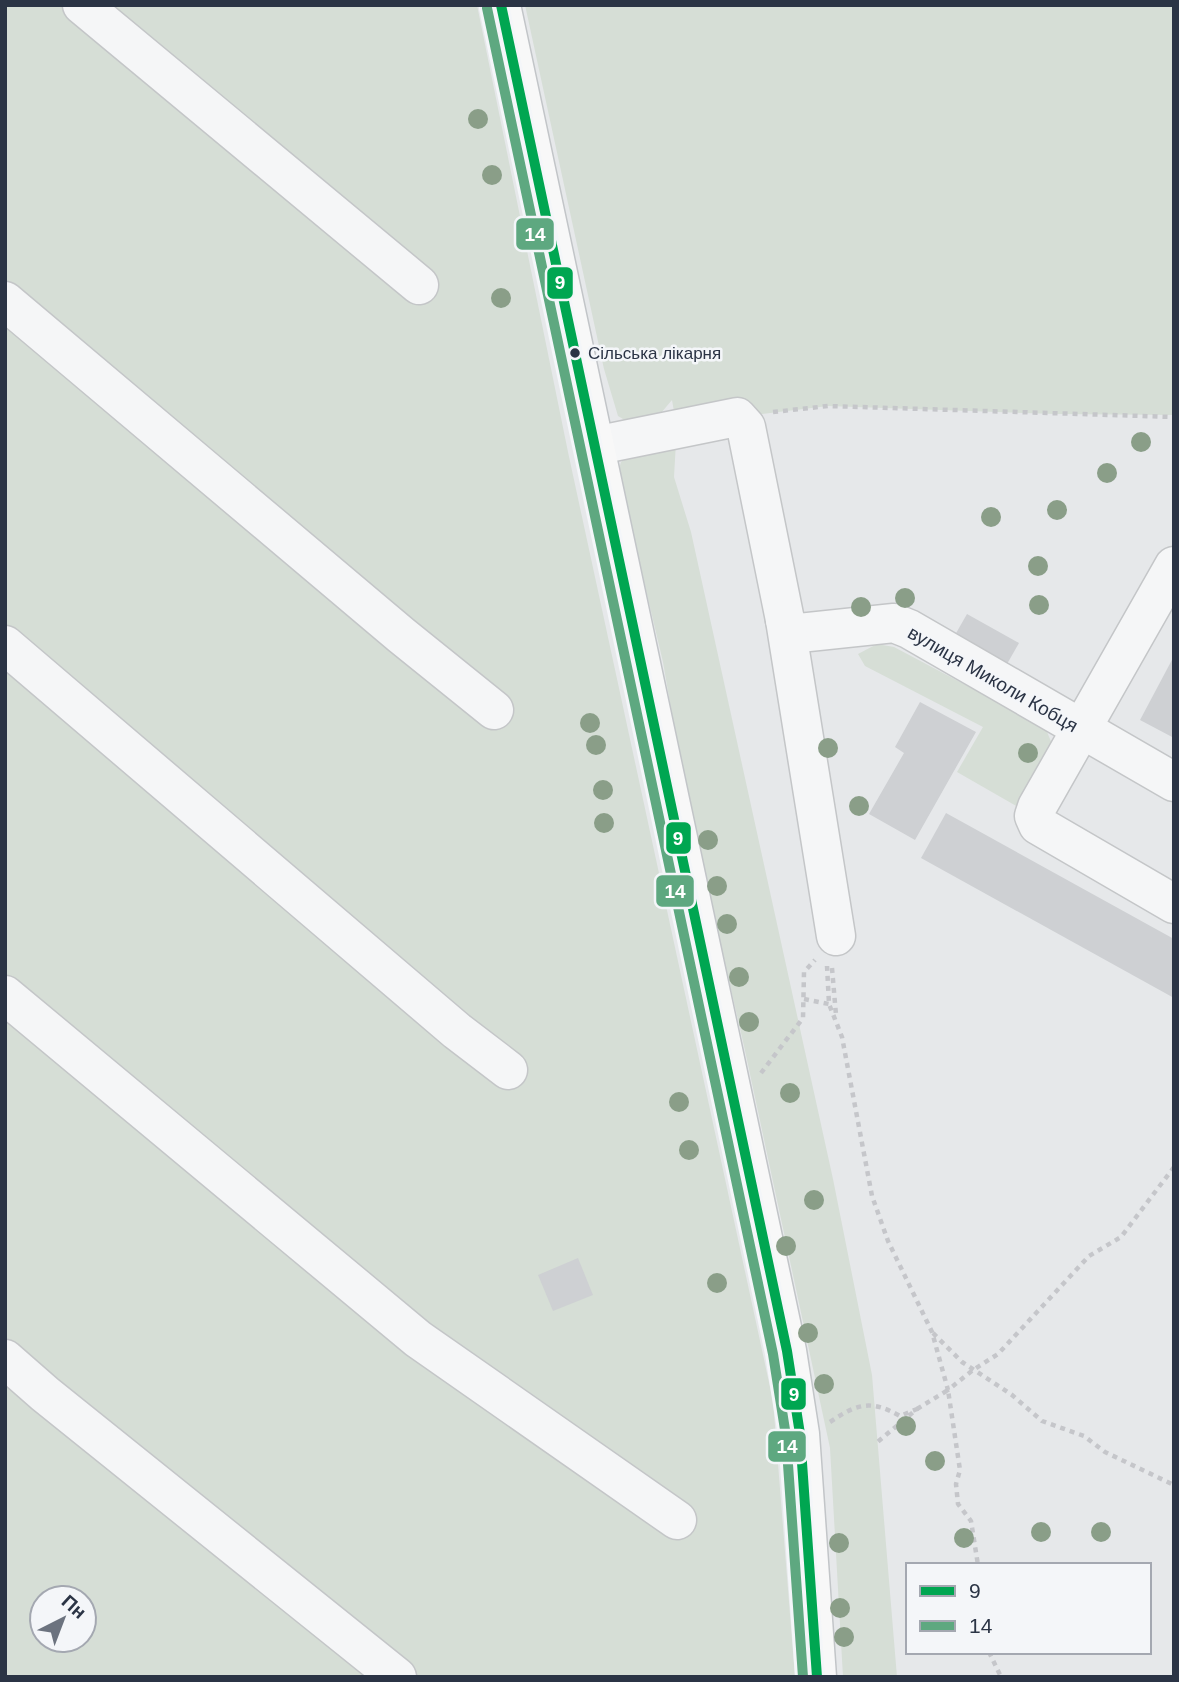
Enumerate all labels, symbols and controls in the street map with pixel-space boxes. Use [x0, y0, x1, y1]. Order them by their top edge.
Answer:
line badge: 14 [515, 217, 555, 251]
text: 14 [524, 224, 546, 245]
line badge: 9 [546, 266, 574, 300]
text: 9 [555, 272, 565, 293]
place label: Сільська лікарня [588, 344, 721, 363]
marker: Сільська лікарня [568, 346, 582, 360]
street label: вулиця Миколи Кобця [904, 622, 1082, 736]
line badge: 9 [665, 821, 692, 855]
text: 9 [673, 828, 683, 849]
line badge: 14 [655, 874, 695, 908]
text: 14 [664, 881, 686, 902]
line badge: 9 [780, 1377, 807, 1411]
text: 9 [789, 1384, 799, 1405]
line badge: 14 [767, 1430, 807, 1463]
text: 14 [776, 1436, 798, 1457]
legend [906, 1563, 1151, 1654]
text: 9 [969, 1579, 981, 1602]
north arrow [28, 1584, 98, 1654]
text: Пн [58, 1591, 90, 1623]
text: 14 [969, 1614, 993, 1637]

